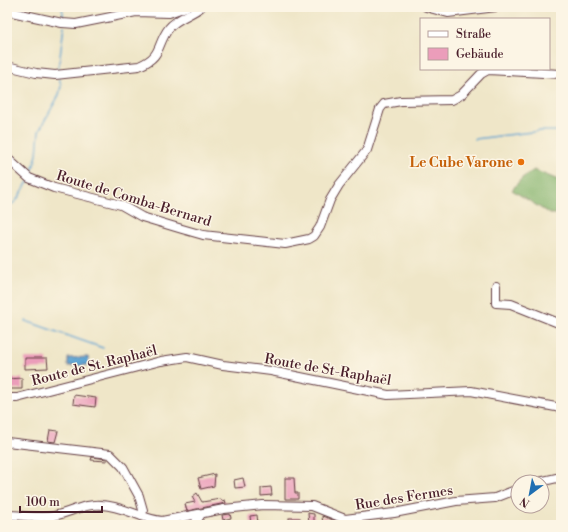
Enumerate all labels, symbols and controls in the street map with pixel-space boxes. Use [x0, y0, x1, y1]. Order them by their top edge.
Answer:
legend [420, 18, 550, 70]
text: Straße [456, 27, 491, 42]
text: Gebäude [456, 47, 504, 62]
place label: Le Cube Varone [409, 154, 513, 172]
marker: Le Cube Varone [516, 157, 526, 167]
street label: Route de Comba-Bernard [54, 167, 213, 231]
street label: Route de St. Raphaël [29, 342, 159, 390]
street label: Route de St-Raphaël [263, 350, 393, 390]
north arrow [510, 474, 550, 514]
street label: Rue des Fermes [354, 481, 454, 515]
scale bar [20, 488, 102, 514]
text: N [518, 493, 533, 510]
text: 100 m [26, 495, 60, 510]

